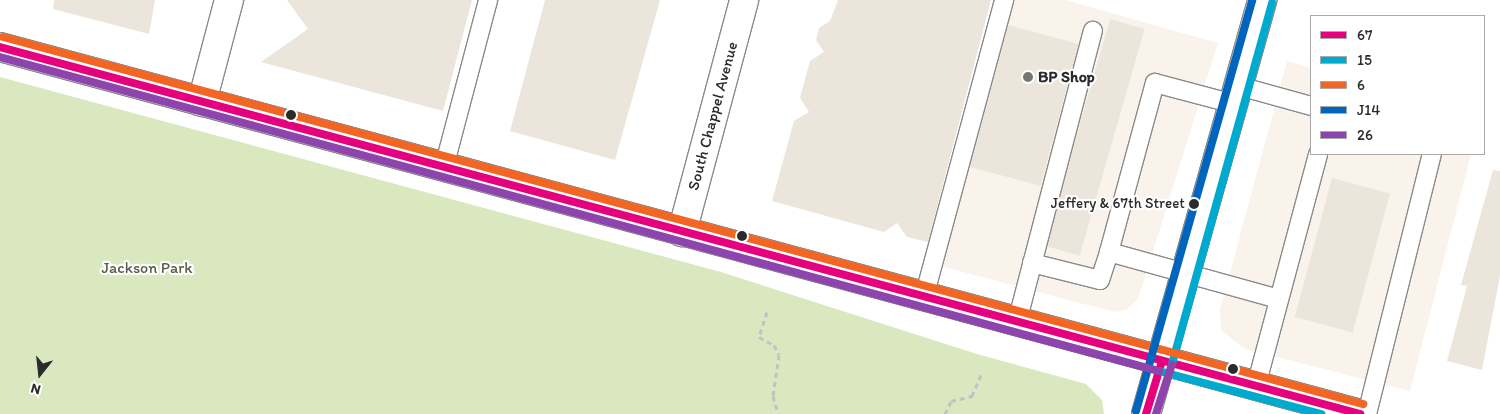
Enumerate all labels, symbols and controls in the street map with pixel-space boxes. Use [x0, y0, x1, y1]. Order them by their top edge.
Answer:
legend [1310, 15, 1485, 155]
text: 67 [1357, 26, 1372, 44]
street label: South Chappel Avenue [684, 40, 742, 192]
text: 15 [1357, 51, 1372, 69]
place label: BP Shop [1038, 67, 1095, 87]
marker: BP Shop [1022, 71, 1034, 83]
text: 6 [1357, 76, 1365, 94]
text: J14 [1357, 101, 1380, 119]
unlabelled marker [286, 110, 296, 120]
text: 26 [1357, 126, 1373, 144]
place label: Jeffery & 67th Street [1051, 195, 1185, 213]
marker: Jeffery & 67th Street [1189, 199, 1199, 209]
unlabelled marker [737, 231, 747, 241]
park label: Jackson Park [102, 258, 192, 278]
north arrow [15, 349, 65, 399]
unlabelled marker [1228, 364, 1238, 374]
text: N [29, 379, 43, 398]

